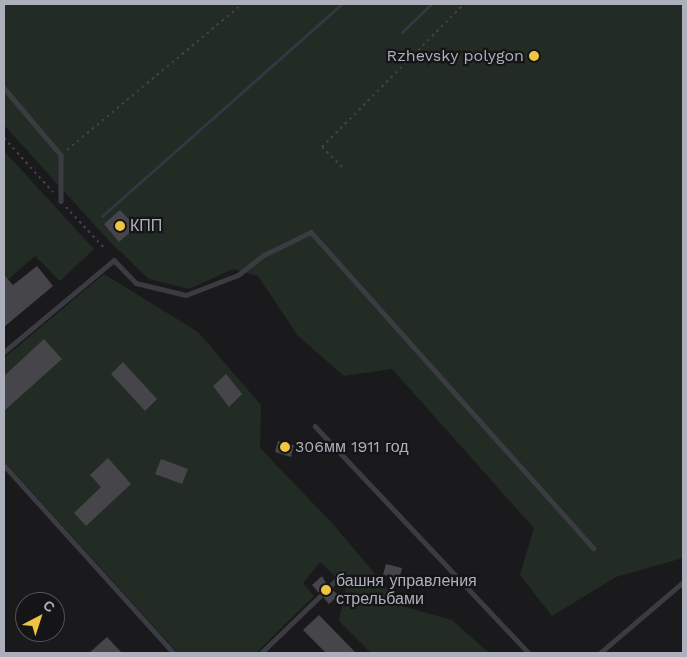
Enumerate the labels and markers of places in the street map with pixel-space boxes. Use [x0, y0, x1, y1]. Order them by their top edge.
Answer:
place label: Rzhevsky polygon [386, 46, 524, 66]
marker: Rzhevsky polygon [528, 50, 540, 62]
place label: КПП [130, 216, 162, 236]
marker: КПП [114, 220, 126, 232]
place label: 306мм 1911 год [295, 437, 409, 457]
marker: 306мм 1911 год [279, 441, 291, 453]
place label: башня управления стрельбами [336, 571, 477, 609]
marker: башня управления стрельбами [320, 584, 332, 596]

